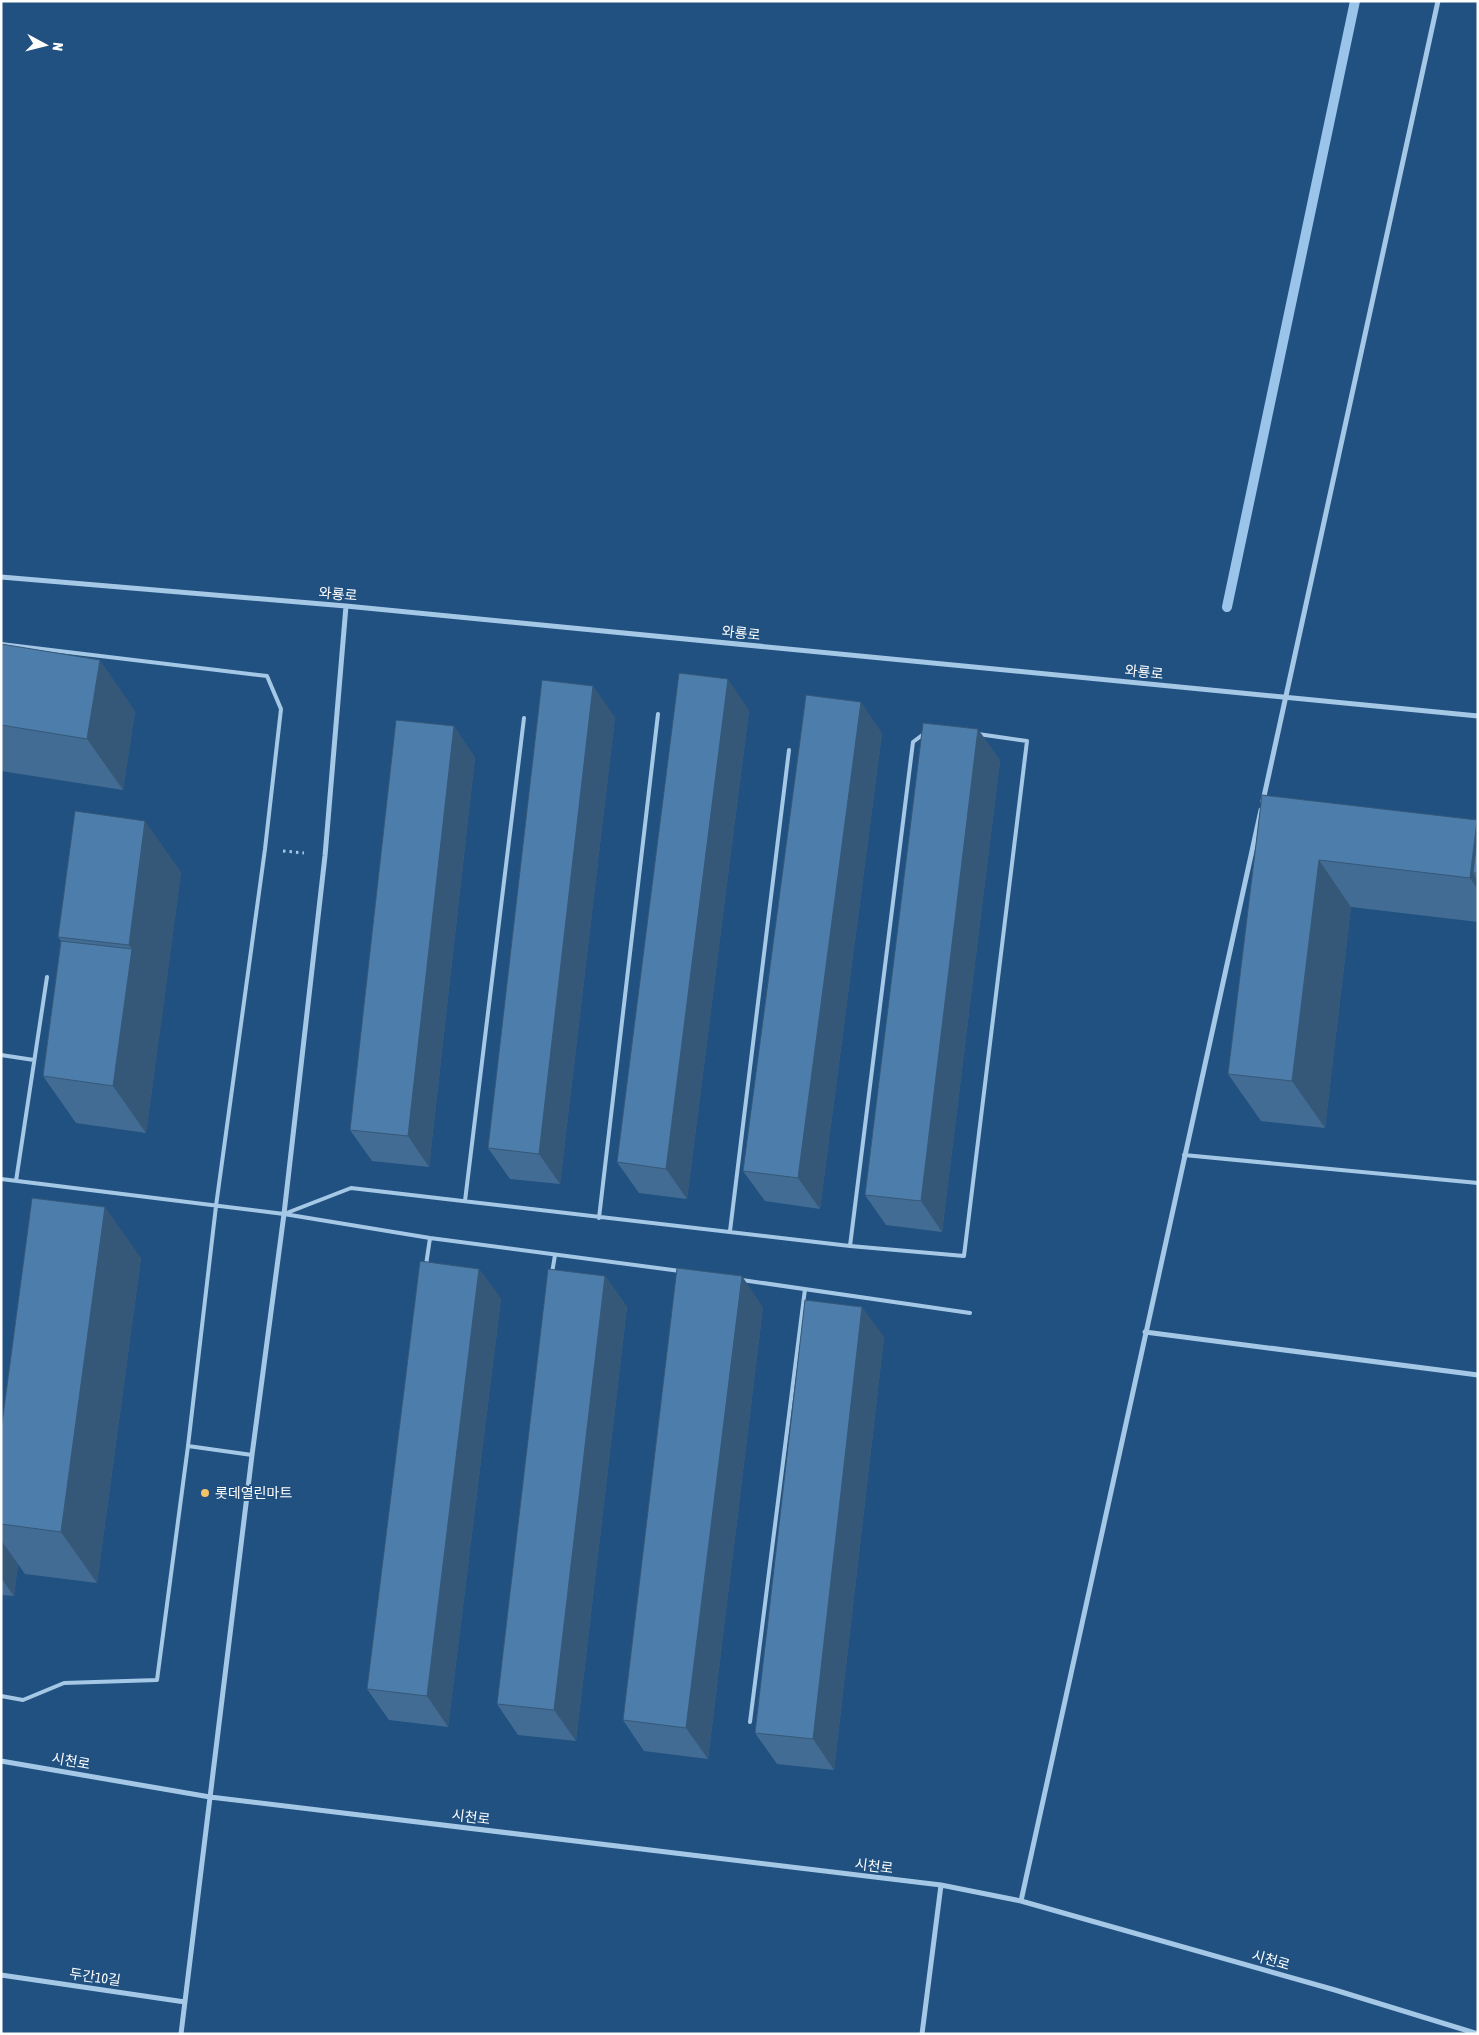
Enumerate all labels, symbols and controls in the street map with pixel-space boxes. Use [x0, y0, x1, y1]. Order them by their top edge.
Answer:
north arrow [20, 20, 70, 70]
text: N [49, 42, 66, 52]
street label: 와룡로 [318, 584, 358, 604]
street label: 와룡로 [721, 623, 761, 643]
street label: 와룡로 [1124, 662, 1164, 682]
place label: 롯데열린마트 [215, 1485, 292, 1501]
marker: 롯데열린마트 [199, 1487, 211, 1499]
street label: 시천로 [51, 1750, 92, 1772]
street label: 시천로 [451, 1807, 491, 1827]
street label: 시천로 [854, 1856, 894, 1876]
street label: 시천로 [1250, 1947, 1292, 1973]
street label: 두간10길 [68, 1965, 122, 1989]

